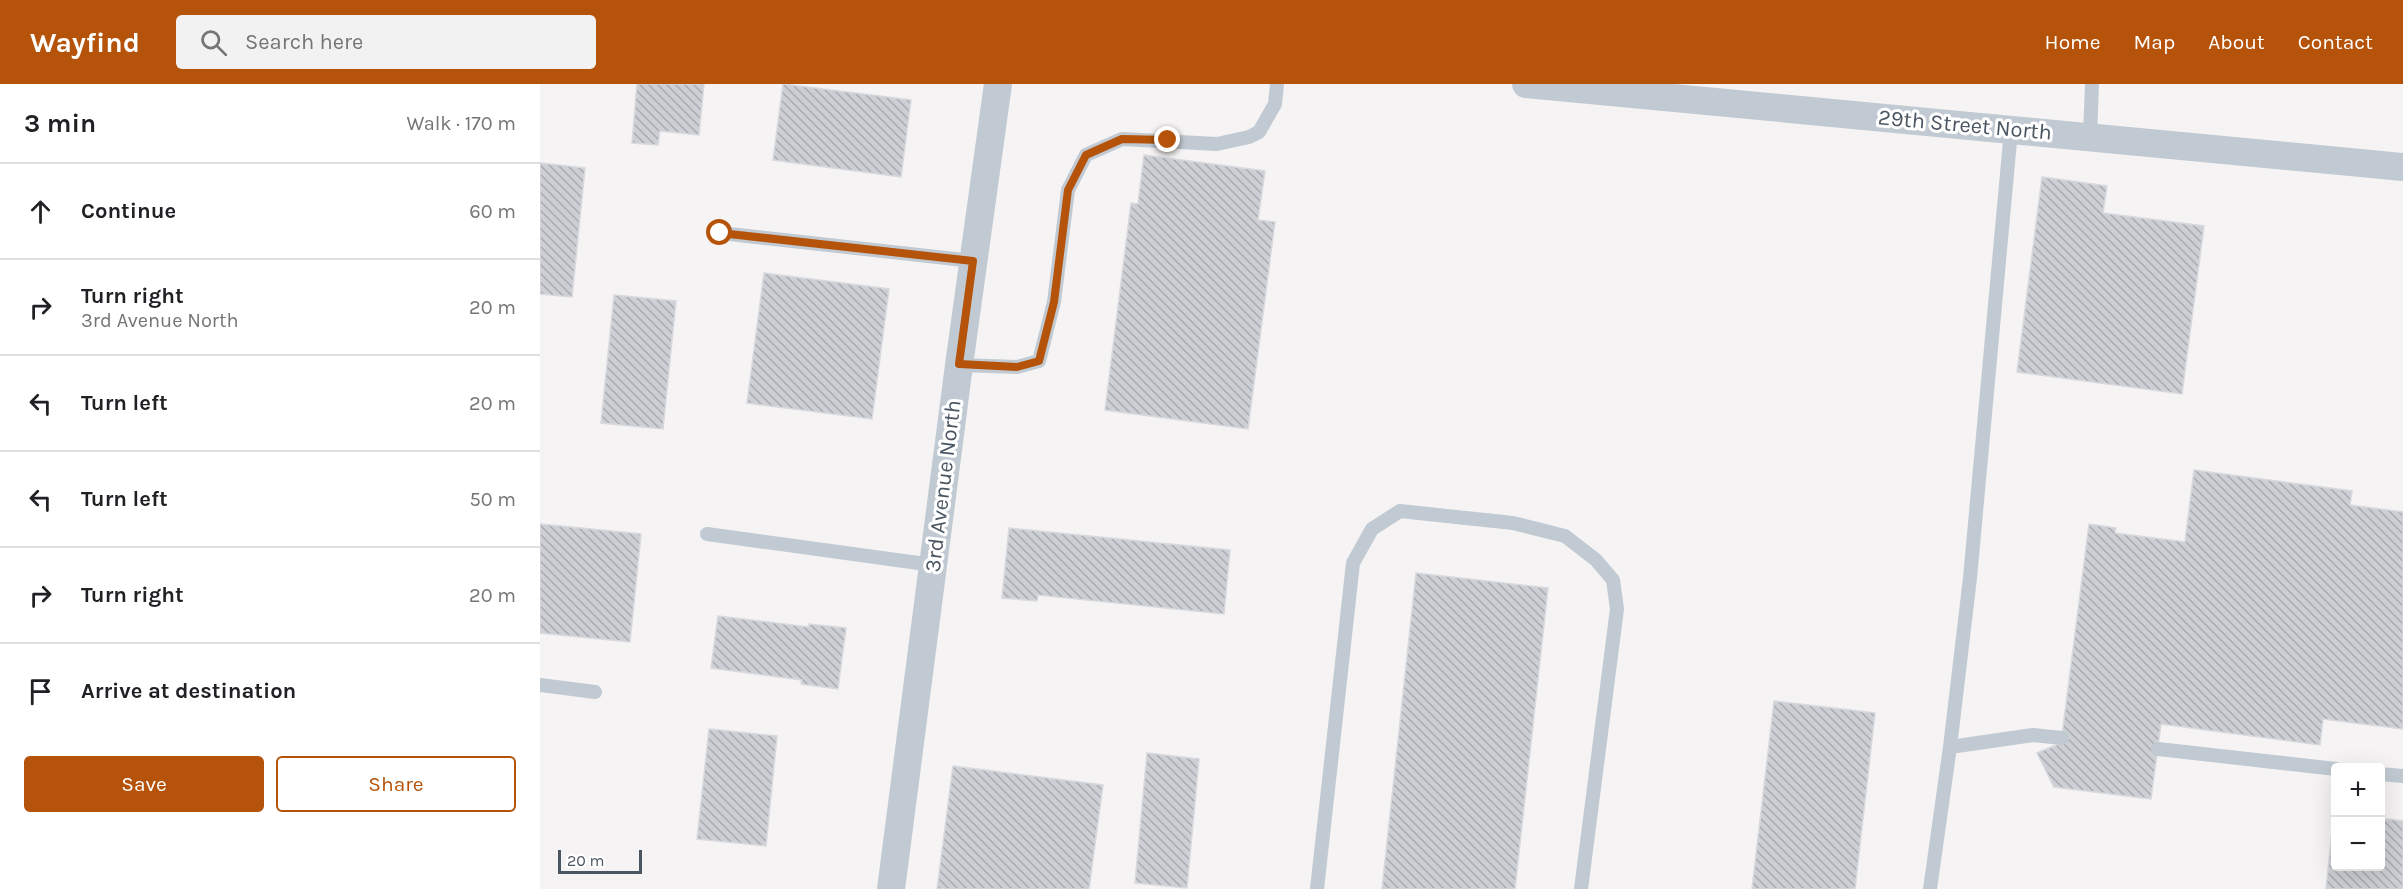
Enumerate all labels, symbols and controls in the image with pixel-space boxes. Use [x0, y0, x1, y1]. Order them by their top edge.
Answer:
search box [176, 15, 596, 69]
text: Wayfind [30, 26, 140, 59]
icon: search [197, 26, 230, 59]
text: Search here [245, 29, 363, 55]
text: Home [2045, 30, 2101, 54]
text: Map [2134, 30, 2175, 54]
text: About [2208, 30, 2265, 54]
text: Contact [2298, 30, 2373, 54]
street label: 29th Street North [1877, 104, 2053, 146]
text: 3 min [24, 108, 96, 139]
text: Walk · 170 m [406, 112, 516, 135]
route end [1154, 126, 1180, 152]
icon: ahead [24, 195, 57, 228]
text: Continue [81, 198, 176, 224]
text: 60 m [469, 200, 516, 223]
route start [706, 219, 732, 245]
text: Turn right [81, 283, 184, 309]
icon: right [24, 291, 57, 324]
text: 20 m [469, 296, 516, 319]
text: 3rd Avenue North [81, 309, 239, 332]
icon: left [24, 387, 57, 420]
text: Turn left [81, 390, 168, 416]
text: 20 m [469, 392, 516, 415]
street label: 3rd Avenue North [920, 398, 966, 574]
icon: left [24, 483, 57, 516]
text: Turn left [81, 486, 168, 512]
text: 50 m [469, 488, 516, 511]
icon: right [24, 579, 57, 612]
text: Turn right [81, 582, 184, 608]
text: 20 m [469, 584, 516, 607]
icon: arrive [24, 675, 57, 708]
text: Arrive at destination [81, 678, 296, 704]
button: Save [24, 756, 264, 812]
button: Share [276, 756, 516, 812]
map controls [2331, 763, 2385, 871]
button: + [2331, 763, 2385, 817]
button: − [2331, 817, 2385, 871]
scale bar [558, 847, 642, 874]
text: 20 m [567, 851, 605, 870]

